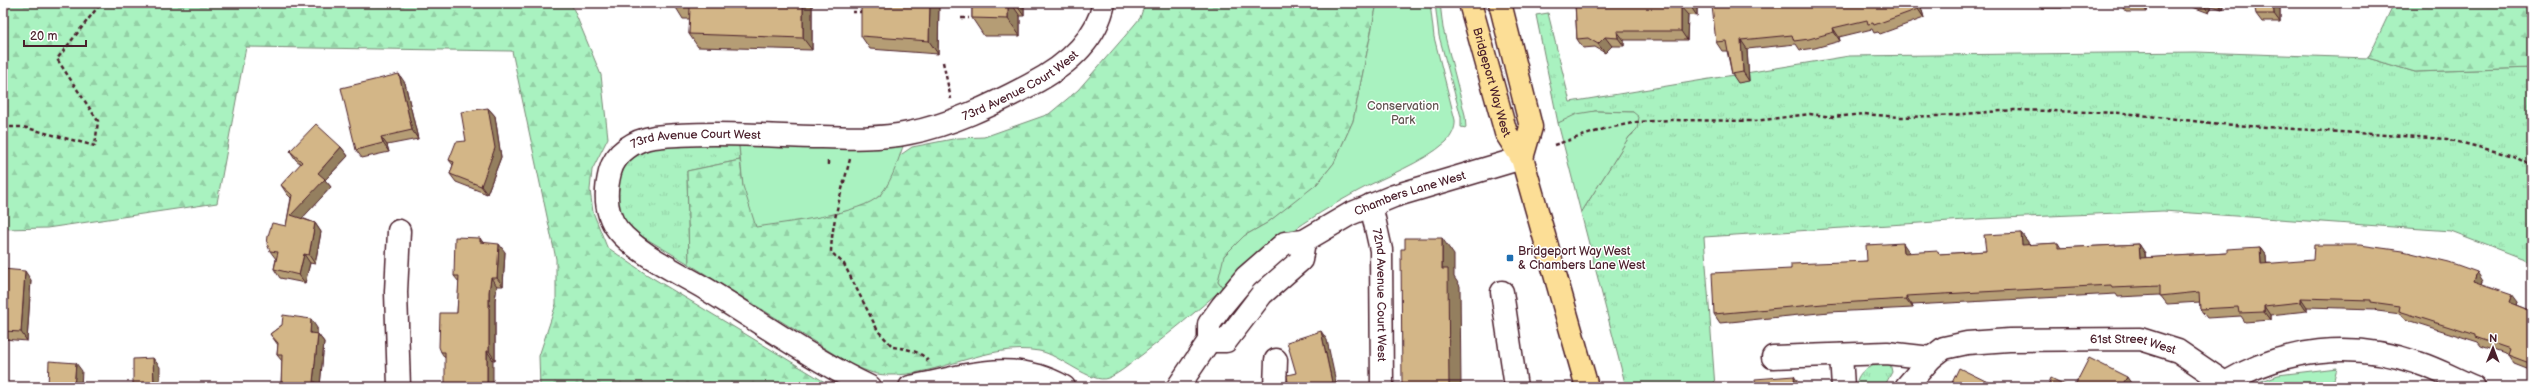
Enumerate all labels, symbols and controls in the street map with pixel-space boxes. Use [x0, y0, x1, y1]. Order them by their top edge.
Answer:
scale bar [24, 22, 86, 48]
street label: Bridgeport Way West [1469, 26, 1514, 140]
text: 20 m [30, 29, 57, 44]
street label: 73rd Avenue Court West [960, 47, 1082, 124]
park label: Conservation Park [1367, 99, 1439, 128]
street label: 73rd Avenue Court West [628, 127, 761, 152]
street label: Chambers Lane West [1352, 168, 1468, 219]
street label: 72nd Avenue Court West [1368, 227, 1389, 362]
place label: Bridgeport Way West & Chambers Lane West [1518, 244, 1646, 273]
marker: Bridgeport Way West & Chambers Lane West [1505, 253, 1515, 263]
north arrow [2473, 328, 2513, 368]
street label: 61st Street West [2090, 331, 2178, 358]
text: N [2489, 332, 2497, 345]

